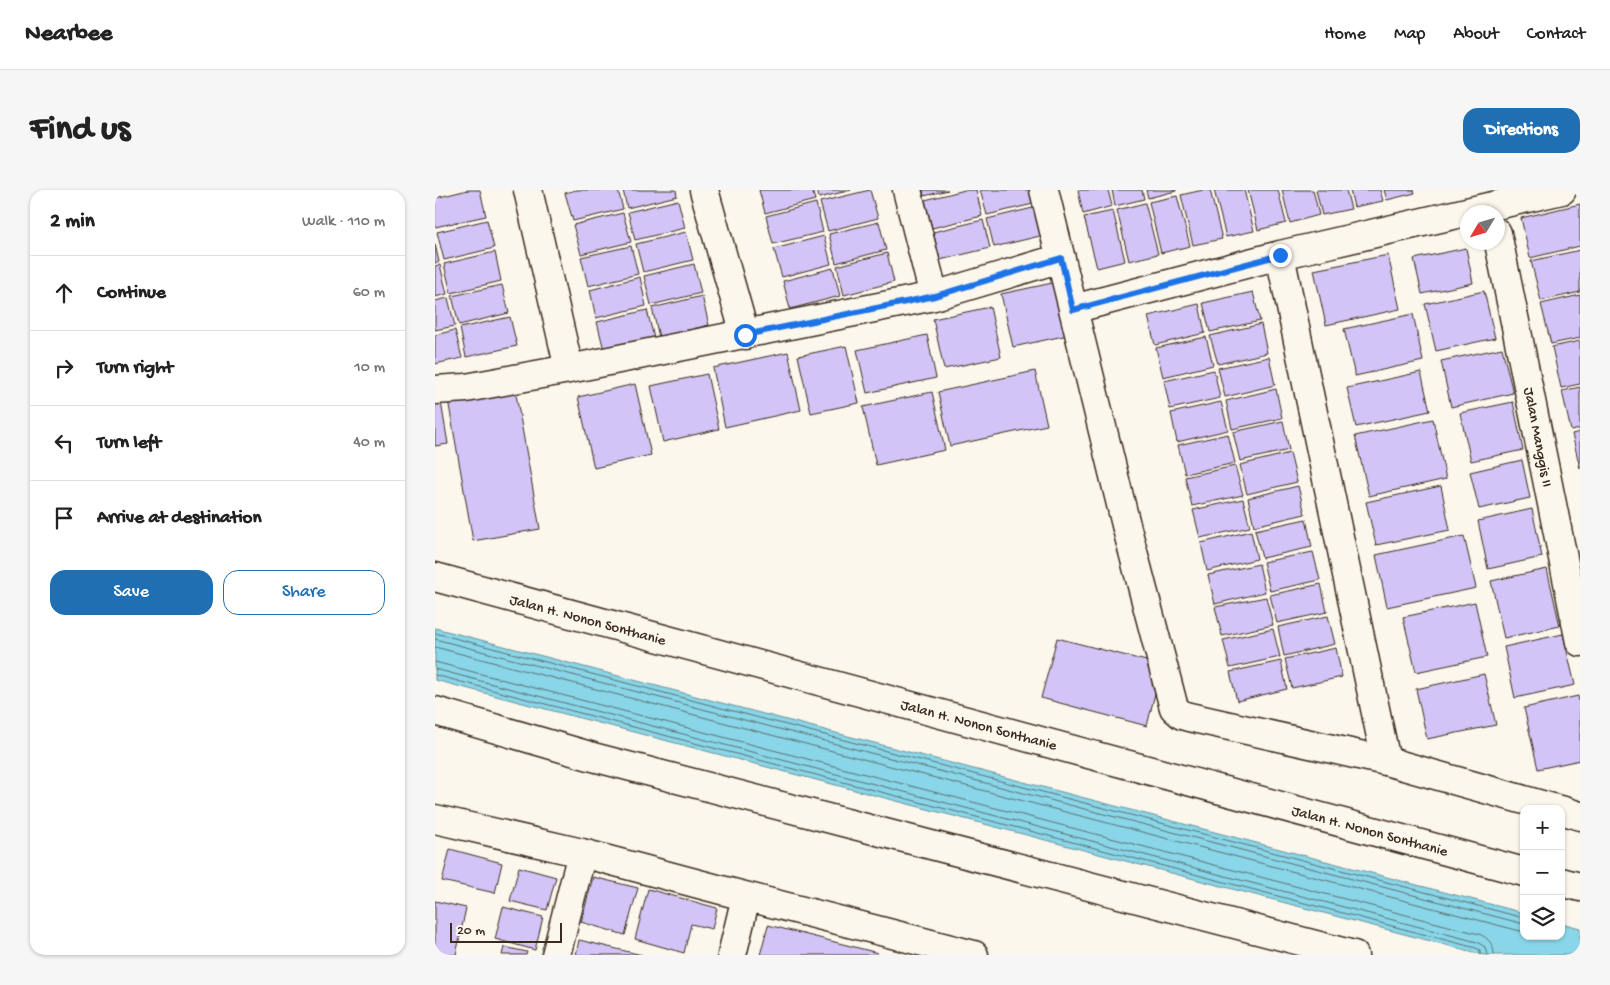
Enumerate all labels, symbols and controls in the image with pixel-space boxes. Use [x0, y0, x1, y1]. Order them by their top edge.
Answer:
text: Nearbee [25, 20, 112, 49]
text: Home [1324, 24, 1366, 45]
text: Map [1394, 24, 1425, 45]
text: About [1453, 24, 1499, 45]
text: Contact [1527, 24, 1585, 45]
button: Directions [1463, 108, 1580, 153]
text: Find us [30, 110, 130, 151]
north arrow [1460, 205, 1505, 250]
text: 2 min [50, 210, 95, 235]
text: Walk · 110 m [302, 213, 385, 232]
route end [1269, 244, 1292, 267]
icon: ahead [50, 279, 78, 307]
text: Continue [97, 282, 166, 305]
text: 60 m [353, 284, 385, 303]
route start [734, 324, 757, 347]
icon: right [50, 354, 78, 382]
text: Turn right [97, 357, 173, 380]
text: 10 m [354, 359, 385, 378]
street label: Jalan Manggis II [1519, 386, 1556, 489]
icon: left [50, 429, 78, 457]
text: Turn left [97, 432, 161, 455]
text: 40 m [353, 434, 385, 453]
icon: arrive [50, 504, 78, 532]
text: Arrive at destination [97, 507, 261, 530]
button: Save [50, 570, 213, 615]
button: Share [223, 570, 385, 615]
street label: Jalan H. Nonon Sonthanie [507, 591, 668, 651]
street label: Jalan H. Nonon Sonthanie [898, 696, 1059, 756]
street label: Jalan H. Nonon Sonthanie [1289, 802, 1450, 862]
map controls [1520, 805, 1565, 940]
button: + [1520, 805, 1565, 850]
button: − [1520, 850, 1565, 895]
button: layers [1520, 895, 1565, 940]
scale bar [450, 920, 563, 943]
text: 20 m [457, 923, 485, 940]

